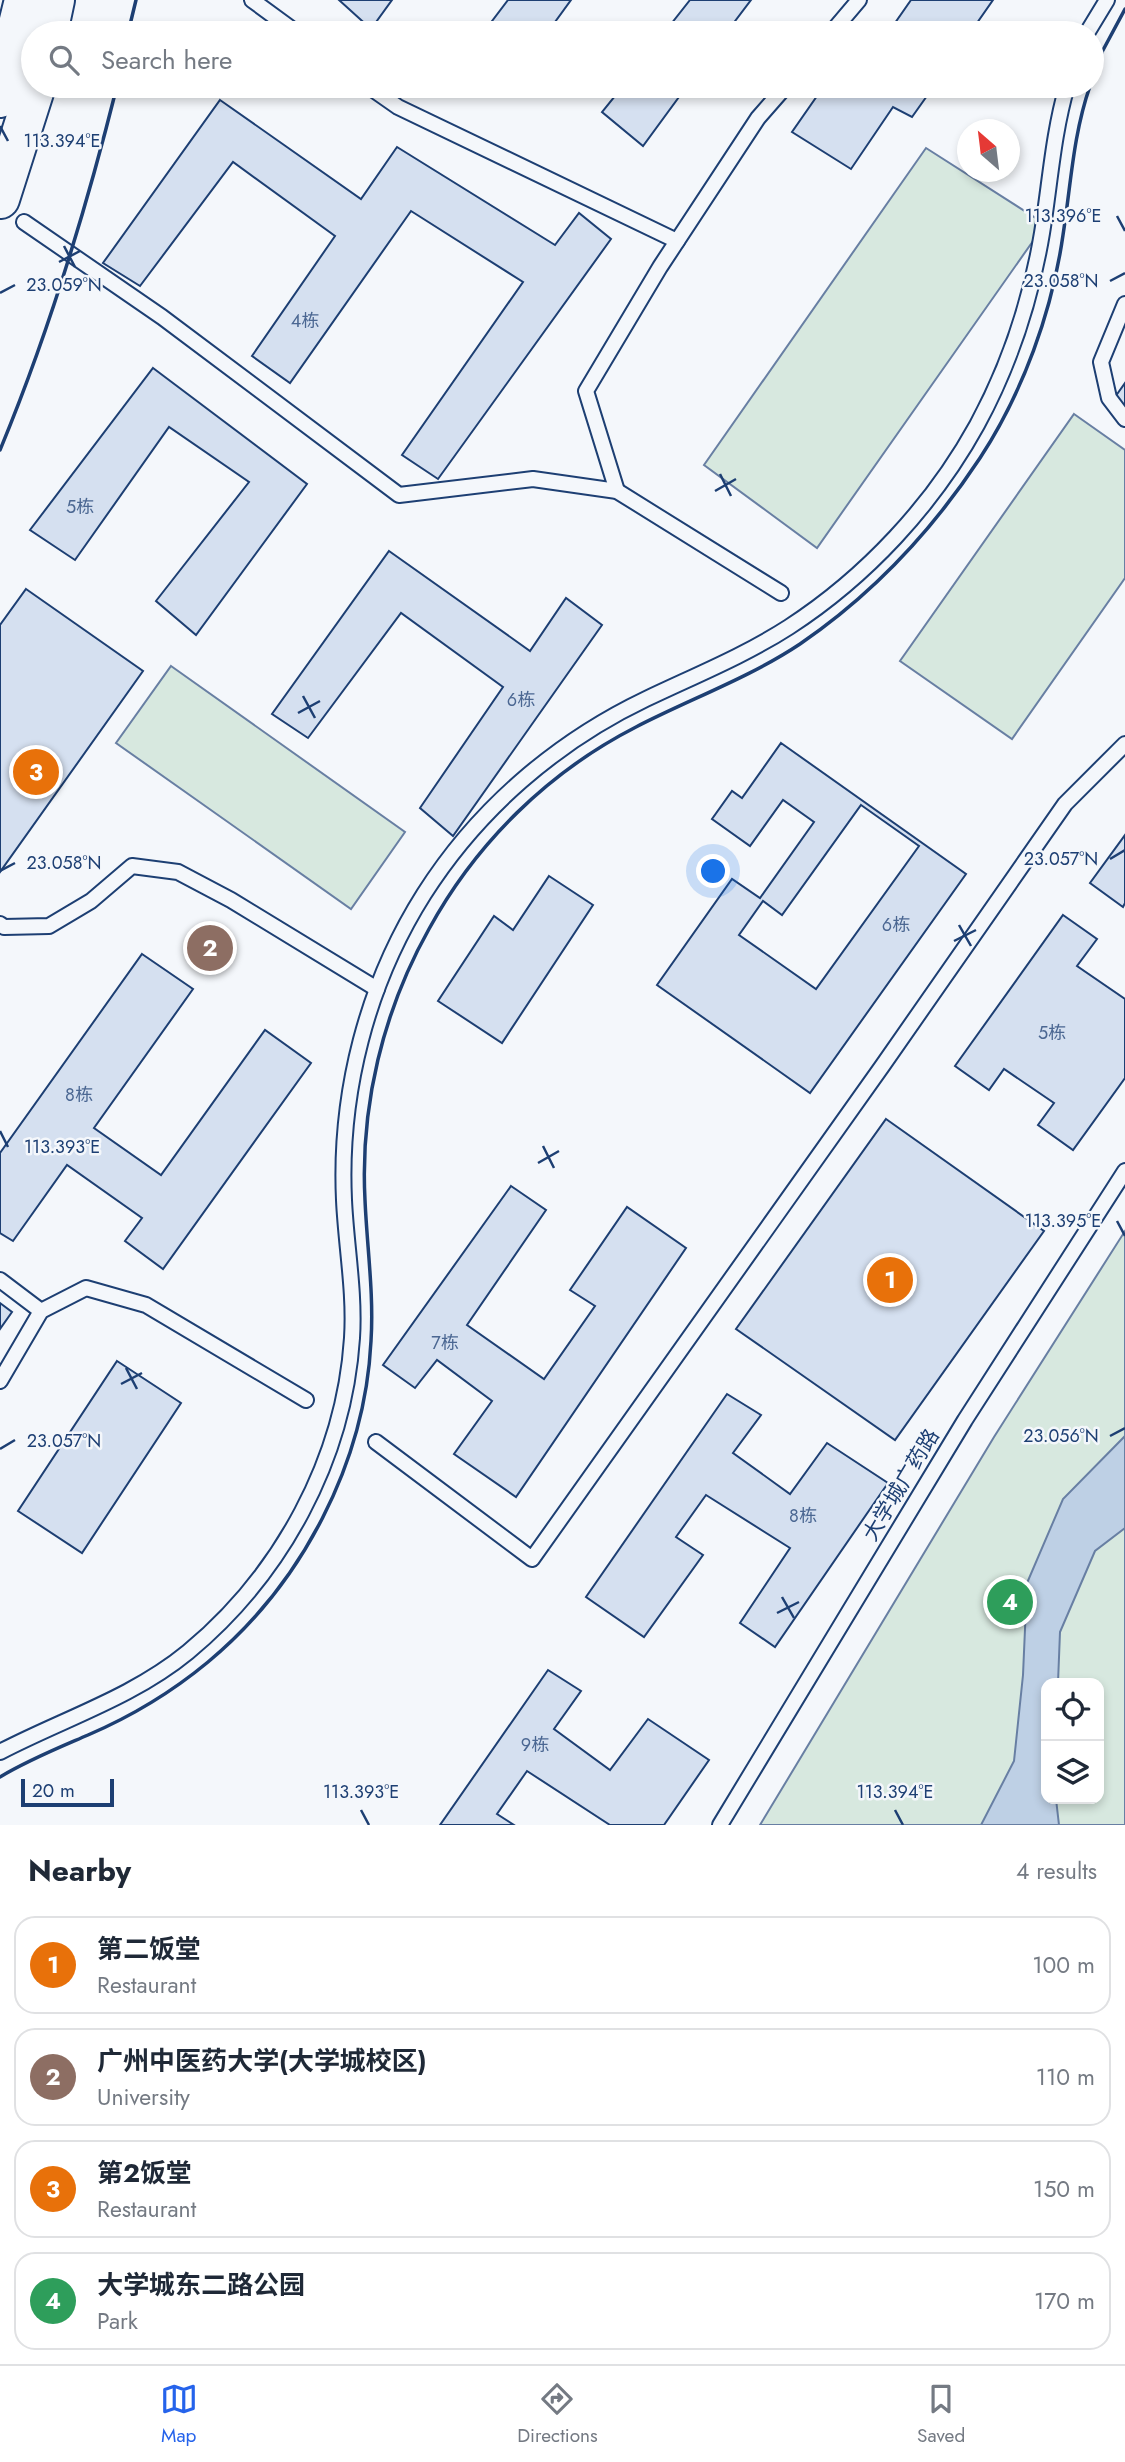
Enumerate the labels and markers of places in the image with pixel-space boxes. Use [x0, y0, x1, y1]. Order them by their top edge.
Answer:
pin: 3 [13, 746, 59, 798]
pin: 2 [187, 922, 233, 974]
pin: 1 [867, 1254, 913, 1306]
pin: 4 [987, 1576, 1033, 1628]

